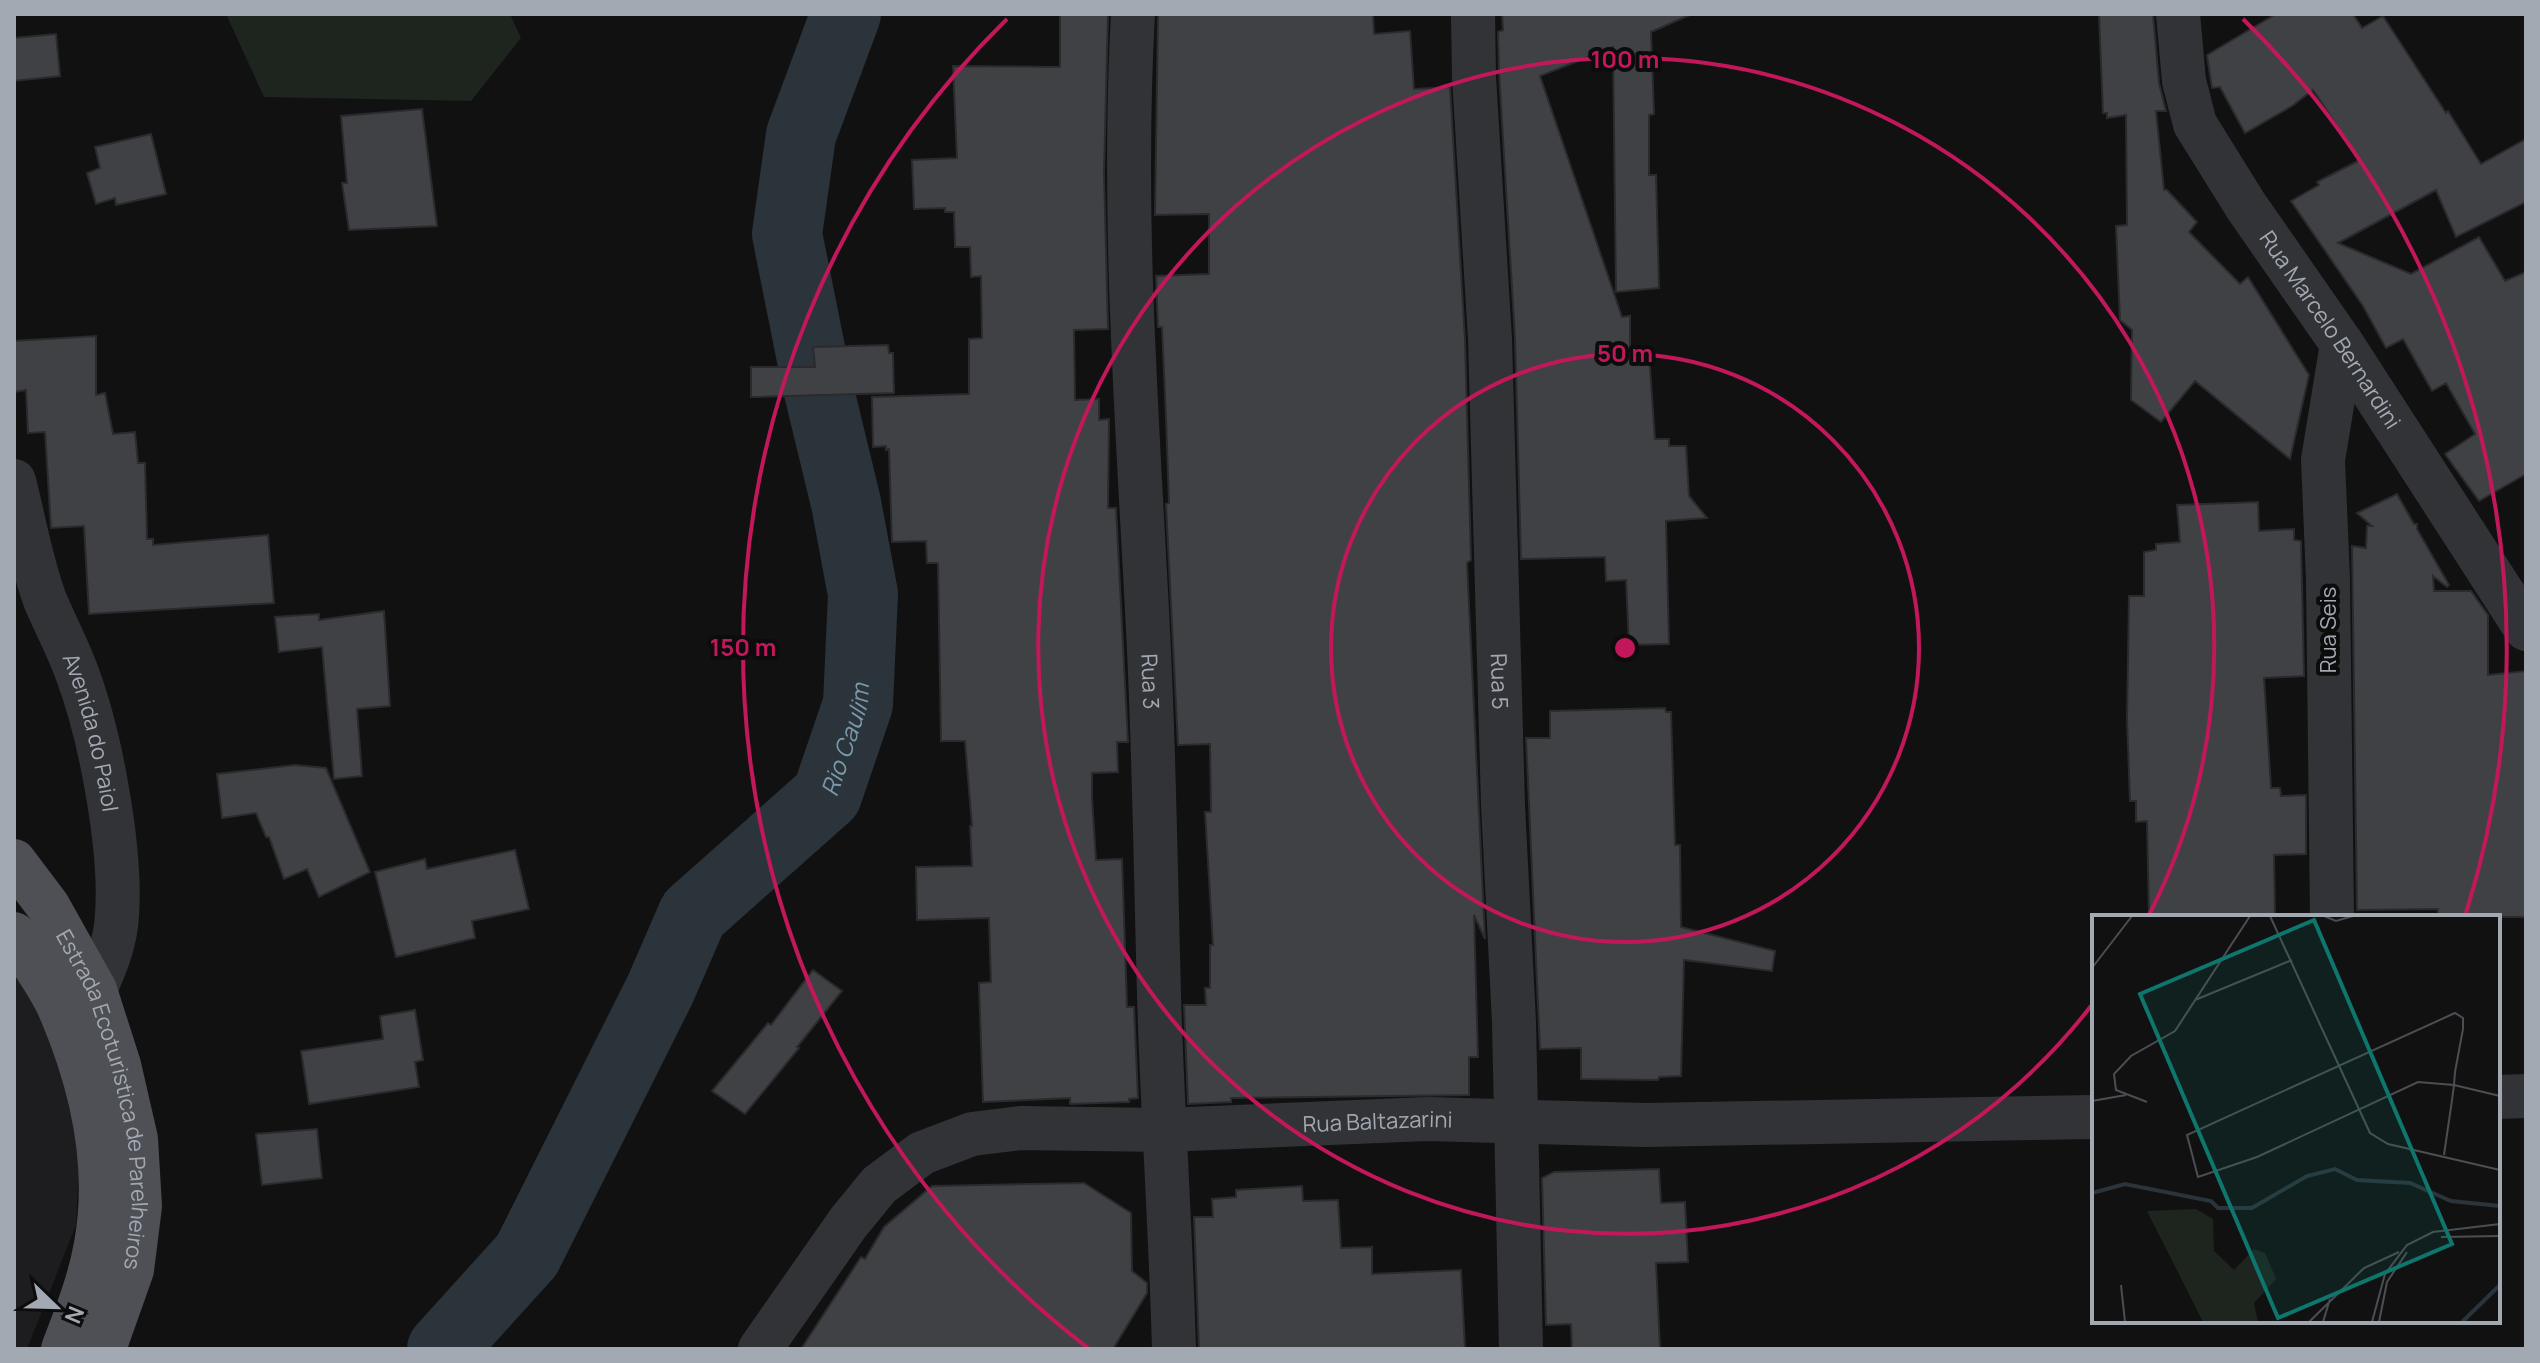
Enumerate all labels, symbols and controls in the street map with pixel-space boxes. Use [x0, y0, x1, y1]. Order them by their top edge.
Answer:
text: 100 m [1591, 42, 1659, 75]
street label: Rua Marcelo Bernardini [2253, 225, 2408, 435]
text: 50 m [1597, 336, 1653, 369]
street label: Rua Seis [2313, 587, 2343, 673]
text: 150 m [710, 630, 776, 663]
centre of rings [1611, 634, 1639, 662]
street label: Avenida do Paiol [56, 648, 125, 814]
street label: Rua 3 [1134, 653, 1166, 710]
street label: Rua 5 [1484, 653, 1515, 710]
water label: Rio Caulim [812, 681, 875, 800]
inset map [2092, 915, 2500, 1323]
street label: Estrada Ecoturistica de Parelheiros [49, 924, 155, 1272]
street label: Rua Baltazarini [1302, 1104, 1453, 1139]
north arrow [16, 1267, 96, 1347]
text: N [58, 1302, 91, 1328]

